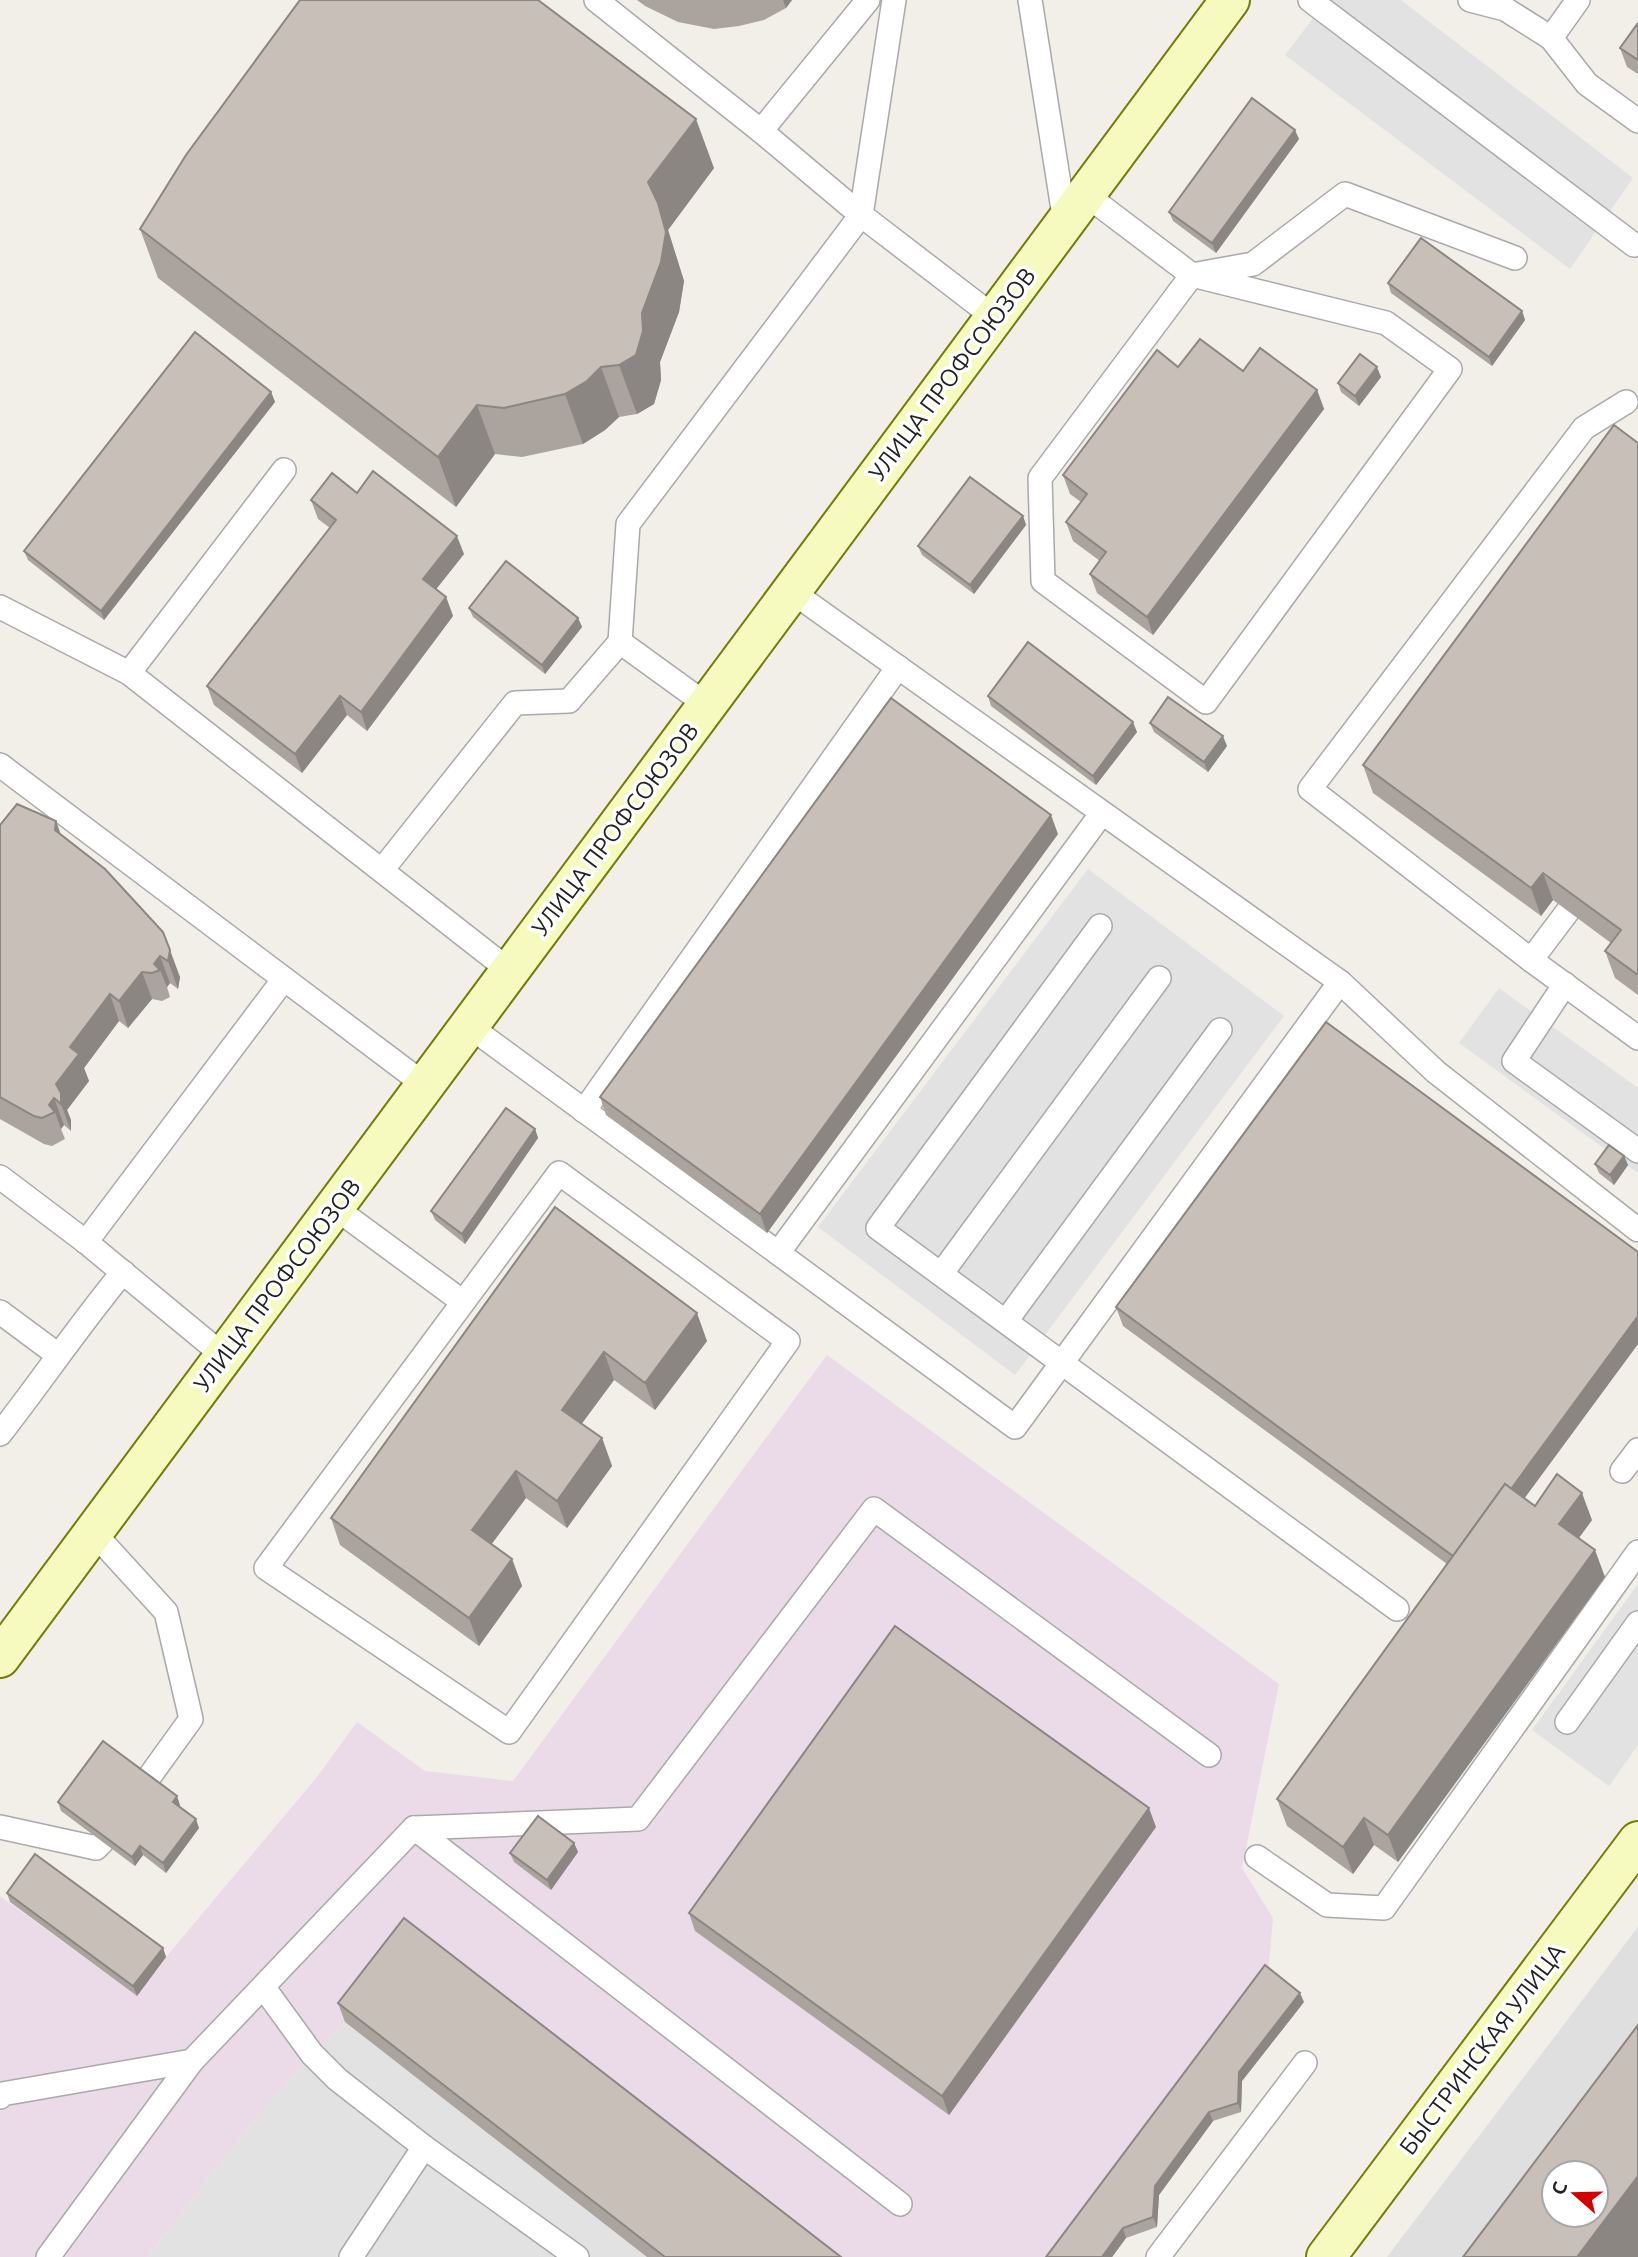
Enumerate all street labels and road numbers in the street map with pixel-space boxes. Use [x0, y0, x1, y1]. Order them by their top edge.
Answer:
street label: УЛИЦА ПРОФСОЮЗОВ [863, 262, 1041, 486]
street label: УЛИЦА ПРОФСОЮЗОВ [526, 717, 704, 941]
street label: УЛИЦА ПРОФСОЮЗОВ [188, 1173, 366, 1397]
street label: БЫСТРИНСКАЯ УЛИЦА [1394, 1938, 1570, 2160]

